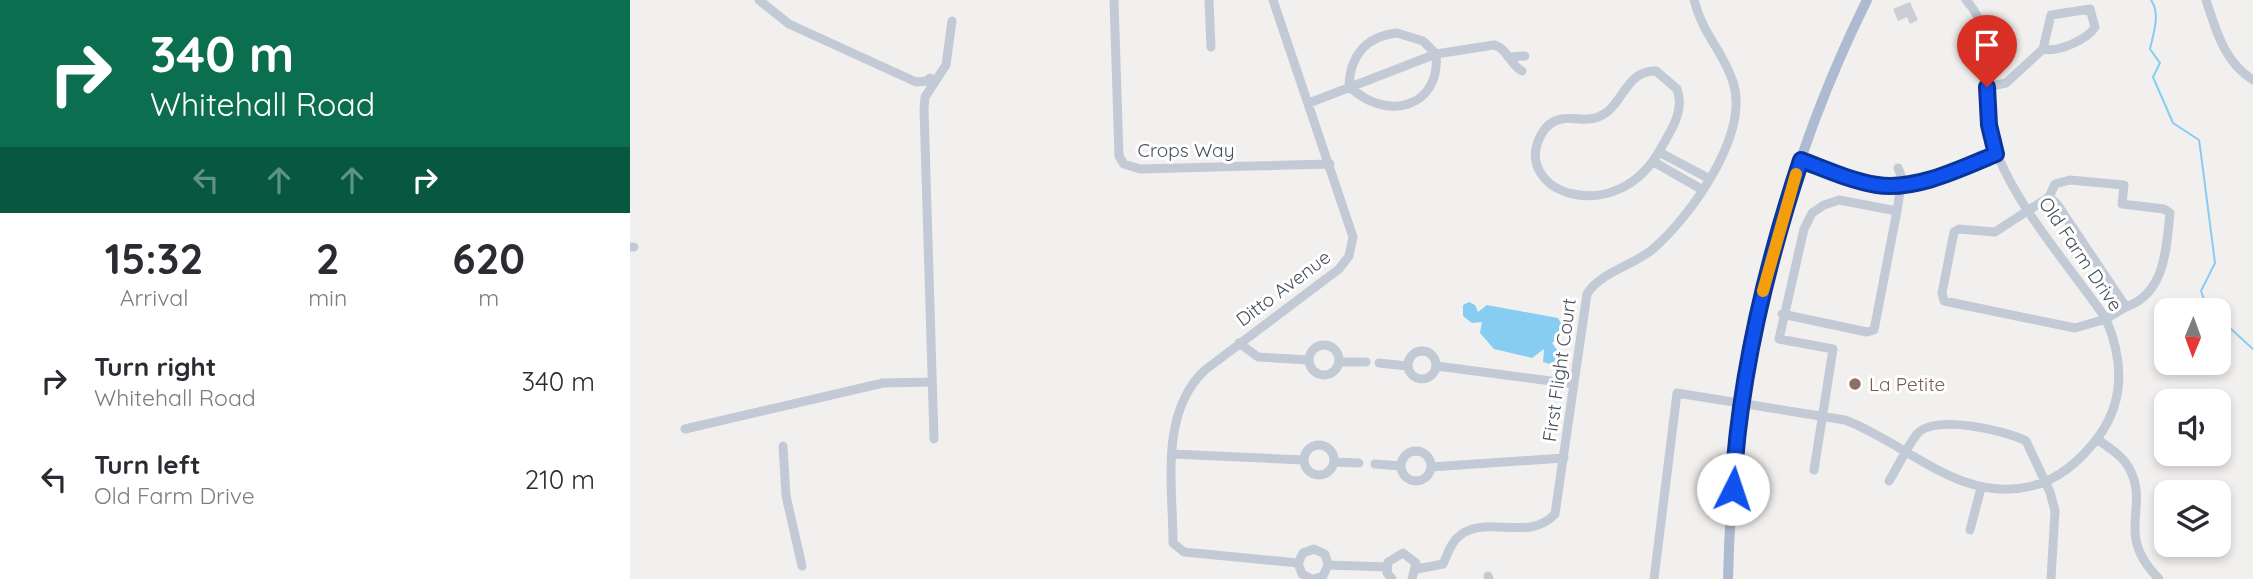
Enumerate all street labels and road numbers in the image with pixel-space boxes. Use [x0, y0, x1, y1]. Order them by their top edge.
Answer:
street label: Crops Way [1138, 138, 1234, 162]
street label: Old Farm Drive [2034, 192, 2128, 316]
street label: Ditto Avenue [1231, 245, 1335, 331]
street label: First Flight Court [1537, 297, 1581, 443]

